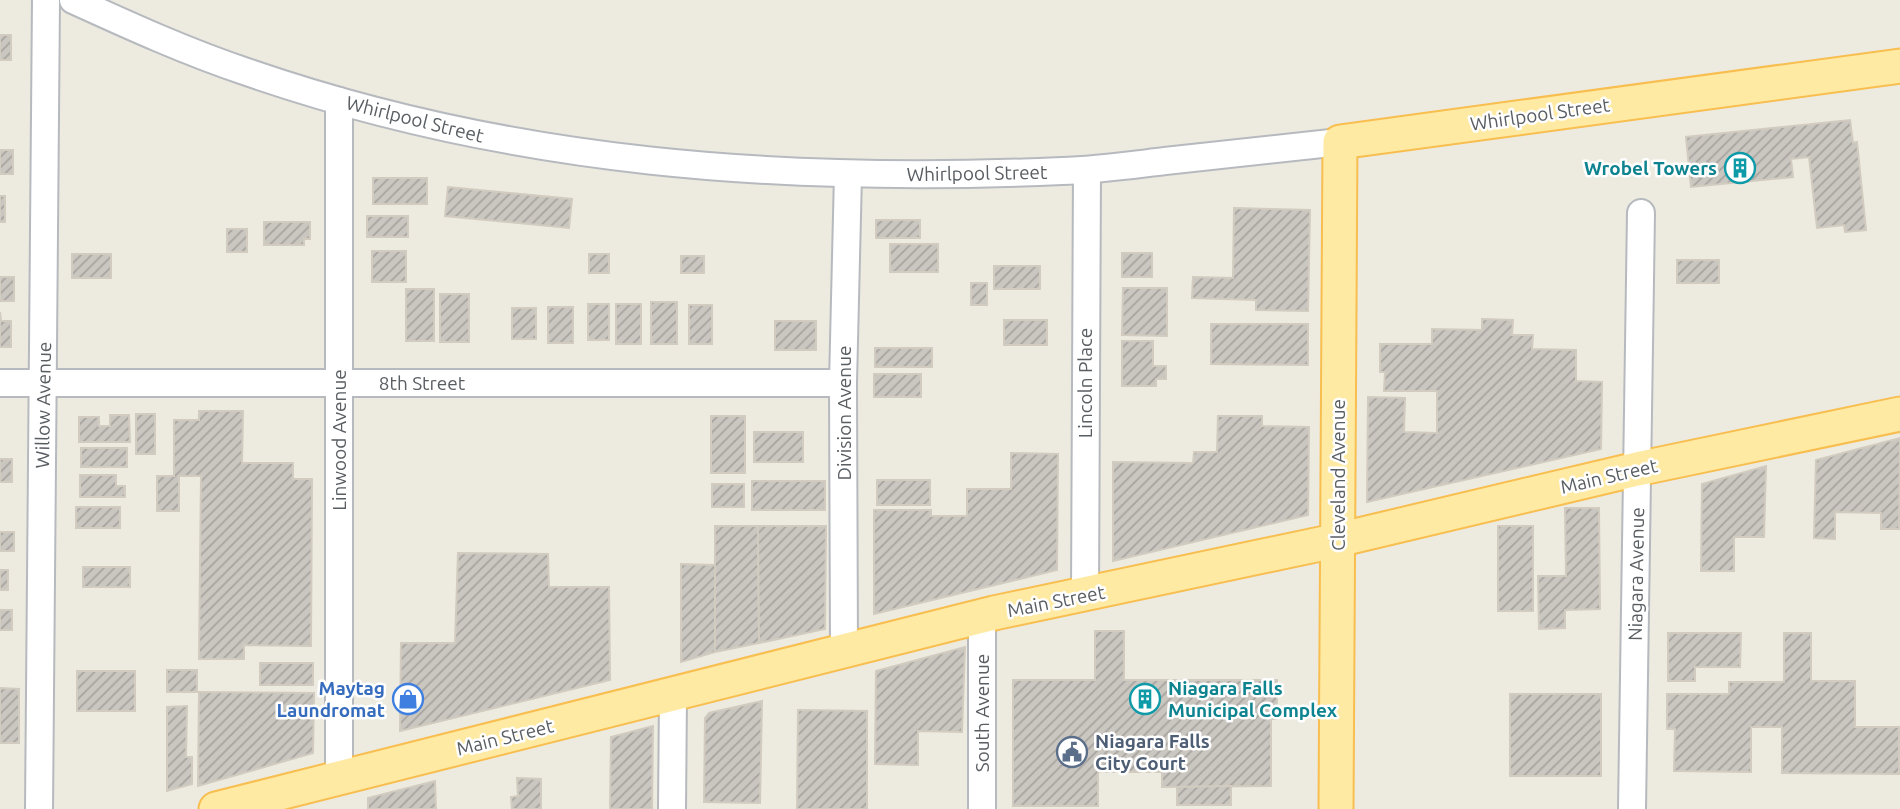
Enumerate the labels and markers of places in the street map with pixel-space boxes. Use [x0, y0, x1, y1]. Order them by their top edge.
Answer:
building icon: Wrobel Towers [1723, 151, 1757, 185]
place label: Wrobel Towers [1584, 157, 1717, 179]
place label: Maytag Laundromat [276, 677, 385, 721]
place label: Niagara Falls Municipal Complex [1168, 677, 1338, 721]
shop icon: Maytag Laundromat [391, 682, 425, 716]
building icon: Niagara Falls Municipal Complex [1128, 682, 1162, 716]
place label: Niagara Falls City Court [1095, 730, 1210, 774]
public building icon: Niagara Falls City Court [1055, 735, 1089, 769]

